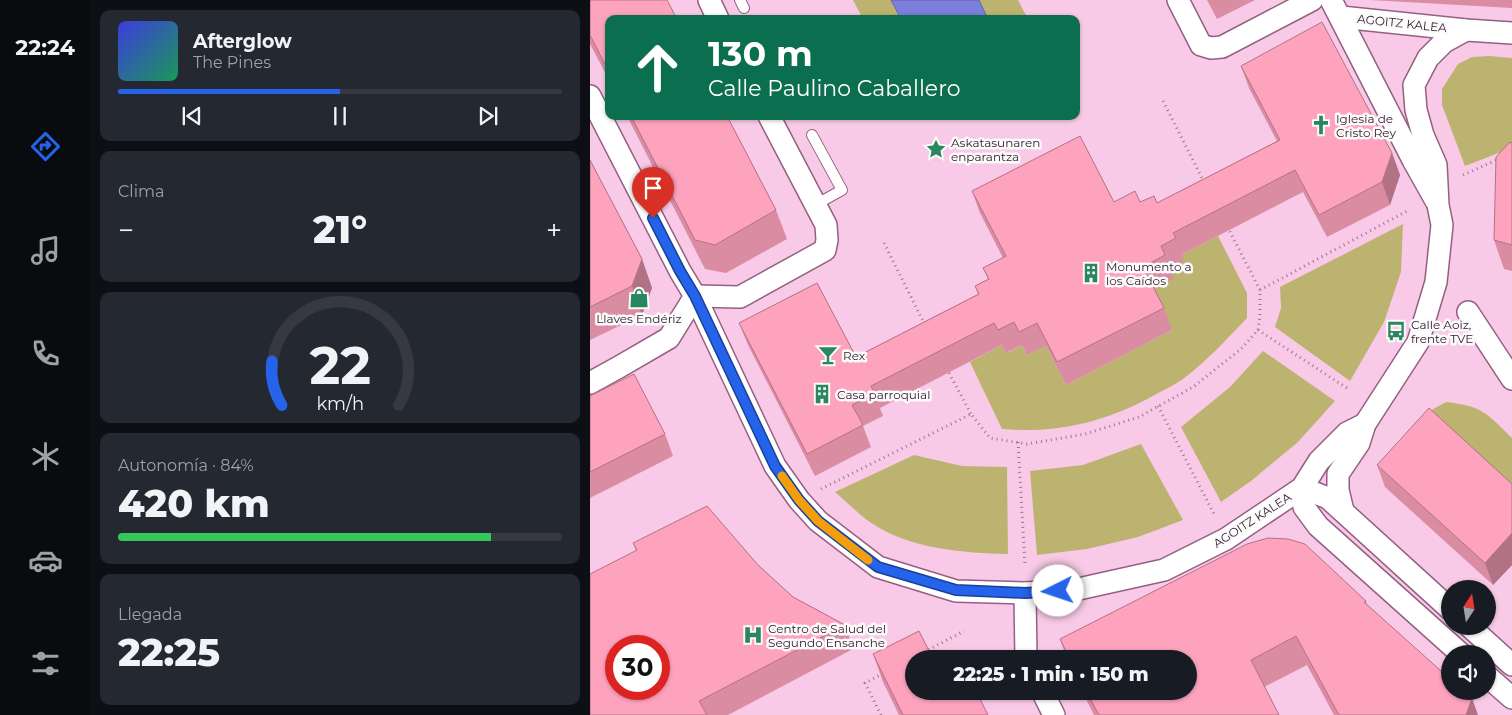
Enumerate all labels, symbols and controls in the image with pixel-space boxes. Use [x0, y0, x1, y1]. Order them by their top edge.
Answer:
street label: AGOITZ KALEA [1357, 11, 1448, 35]
text: Afterglow [193, 30, 292, 53]
text: 130 m [708, 32, 813, 75]
text: 22:24 [15, 34, 75, 61]
icon: ahead [625, 35, 690, 100]
text: The Pines [193, 53, 271, 72]
text: Calle Paulino Caballero [708, 75, 960, 102]
icon: previous [178, 102, 206, 130]
icon: pause [326, 102, 354, 130]
icon: next [474, 102, 502, 130]
place label: Iglesia de Cristo Rey [1336, 111, 1396, 140]
church icon: Iglesia de Cristo Rey [1310, 114, 1332, 136]
icon: directions [28, 129, 63, 164]
place label: Askatasunaren enparantza [951, 135, 1040, 164]
place icon: Askatasunaren enparantza [925, 138, 947, 160]
pin [632, 167, 674, 218]
icon: arrive [639, 174, 667, 202]
text: Clima [118, 182, 164, 201]
text: 21° [313, 206, 367, 253]
text: − [118, 213, 134, 247]
text: + [546, 213, 562, 247]
icon: music [28, 233, 63, 268]
place label: Monumento a los Caídos [1106, 259, 1192, 288]
building icon: Monumento a los Caídos [1080, 262, 1102, 284]
shop icon: Llaves Endériz [628, 287, 650, 309]
place label: Llaves Endériz [596, 311, 682, 326]
place label: Calle Aoiz, frente TVE [1411, 317, 1473, 346]
bus stop icon: Calle Aoiz, frente TVE [1385, 320, 1407, 342]
text: 22 [309, 334, 371, 397]
icon: phone [28, 336, 63, 371]
bar icon: Rex [817, 344, 839, 366]
place label: Rex [843, 348, 866, 363]
building icon: Casa parroquial [811, 383, 833, 405]
place label: Casa parroquial [837, 387, 930, 402]
text: km/h [316, 393, 364, 414]
icon: climate [28, 439, 63, 474]
text: Autonomía · 84% [118, 456, 254, 475]
text: 420 km [118, 480, 270, 527]
street label: AGOITZ KALEA [1210, 489, 1294, 551]
icon: car [28, 543, 63, 578]
position arrow [1031, 564, 1083, 616]
north arrow [1441, 580, 1496, 635]
map controls [1441, 580, 1496, 700]
text: Llegada [118, 605, 182, 624]
place label: Centro de Salud del Segundo Ensanche [768, 621, 886, 650]
hospital icon: Centro de Salud del Segundo Ensanche [742, 624, 764, 646]
text: 22:25 [118, 629, 220, 676]
speed limit sign: 30 [605, 635, 670, 700]
button: sound [1441, 645, 1496, 700]
icon: filters [28, 646, 63, 681]
text: 22:25 · 1 min · 150 m [953, 663, 1149, 686]

